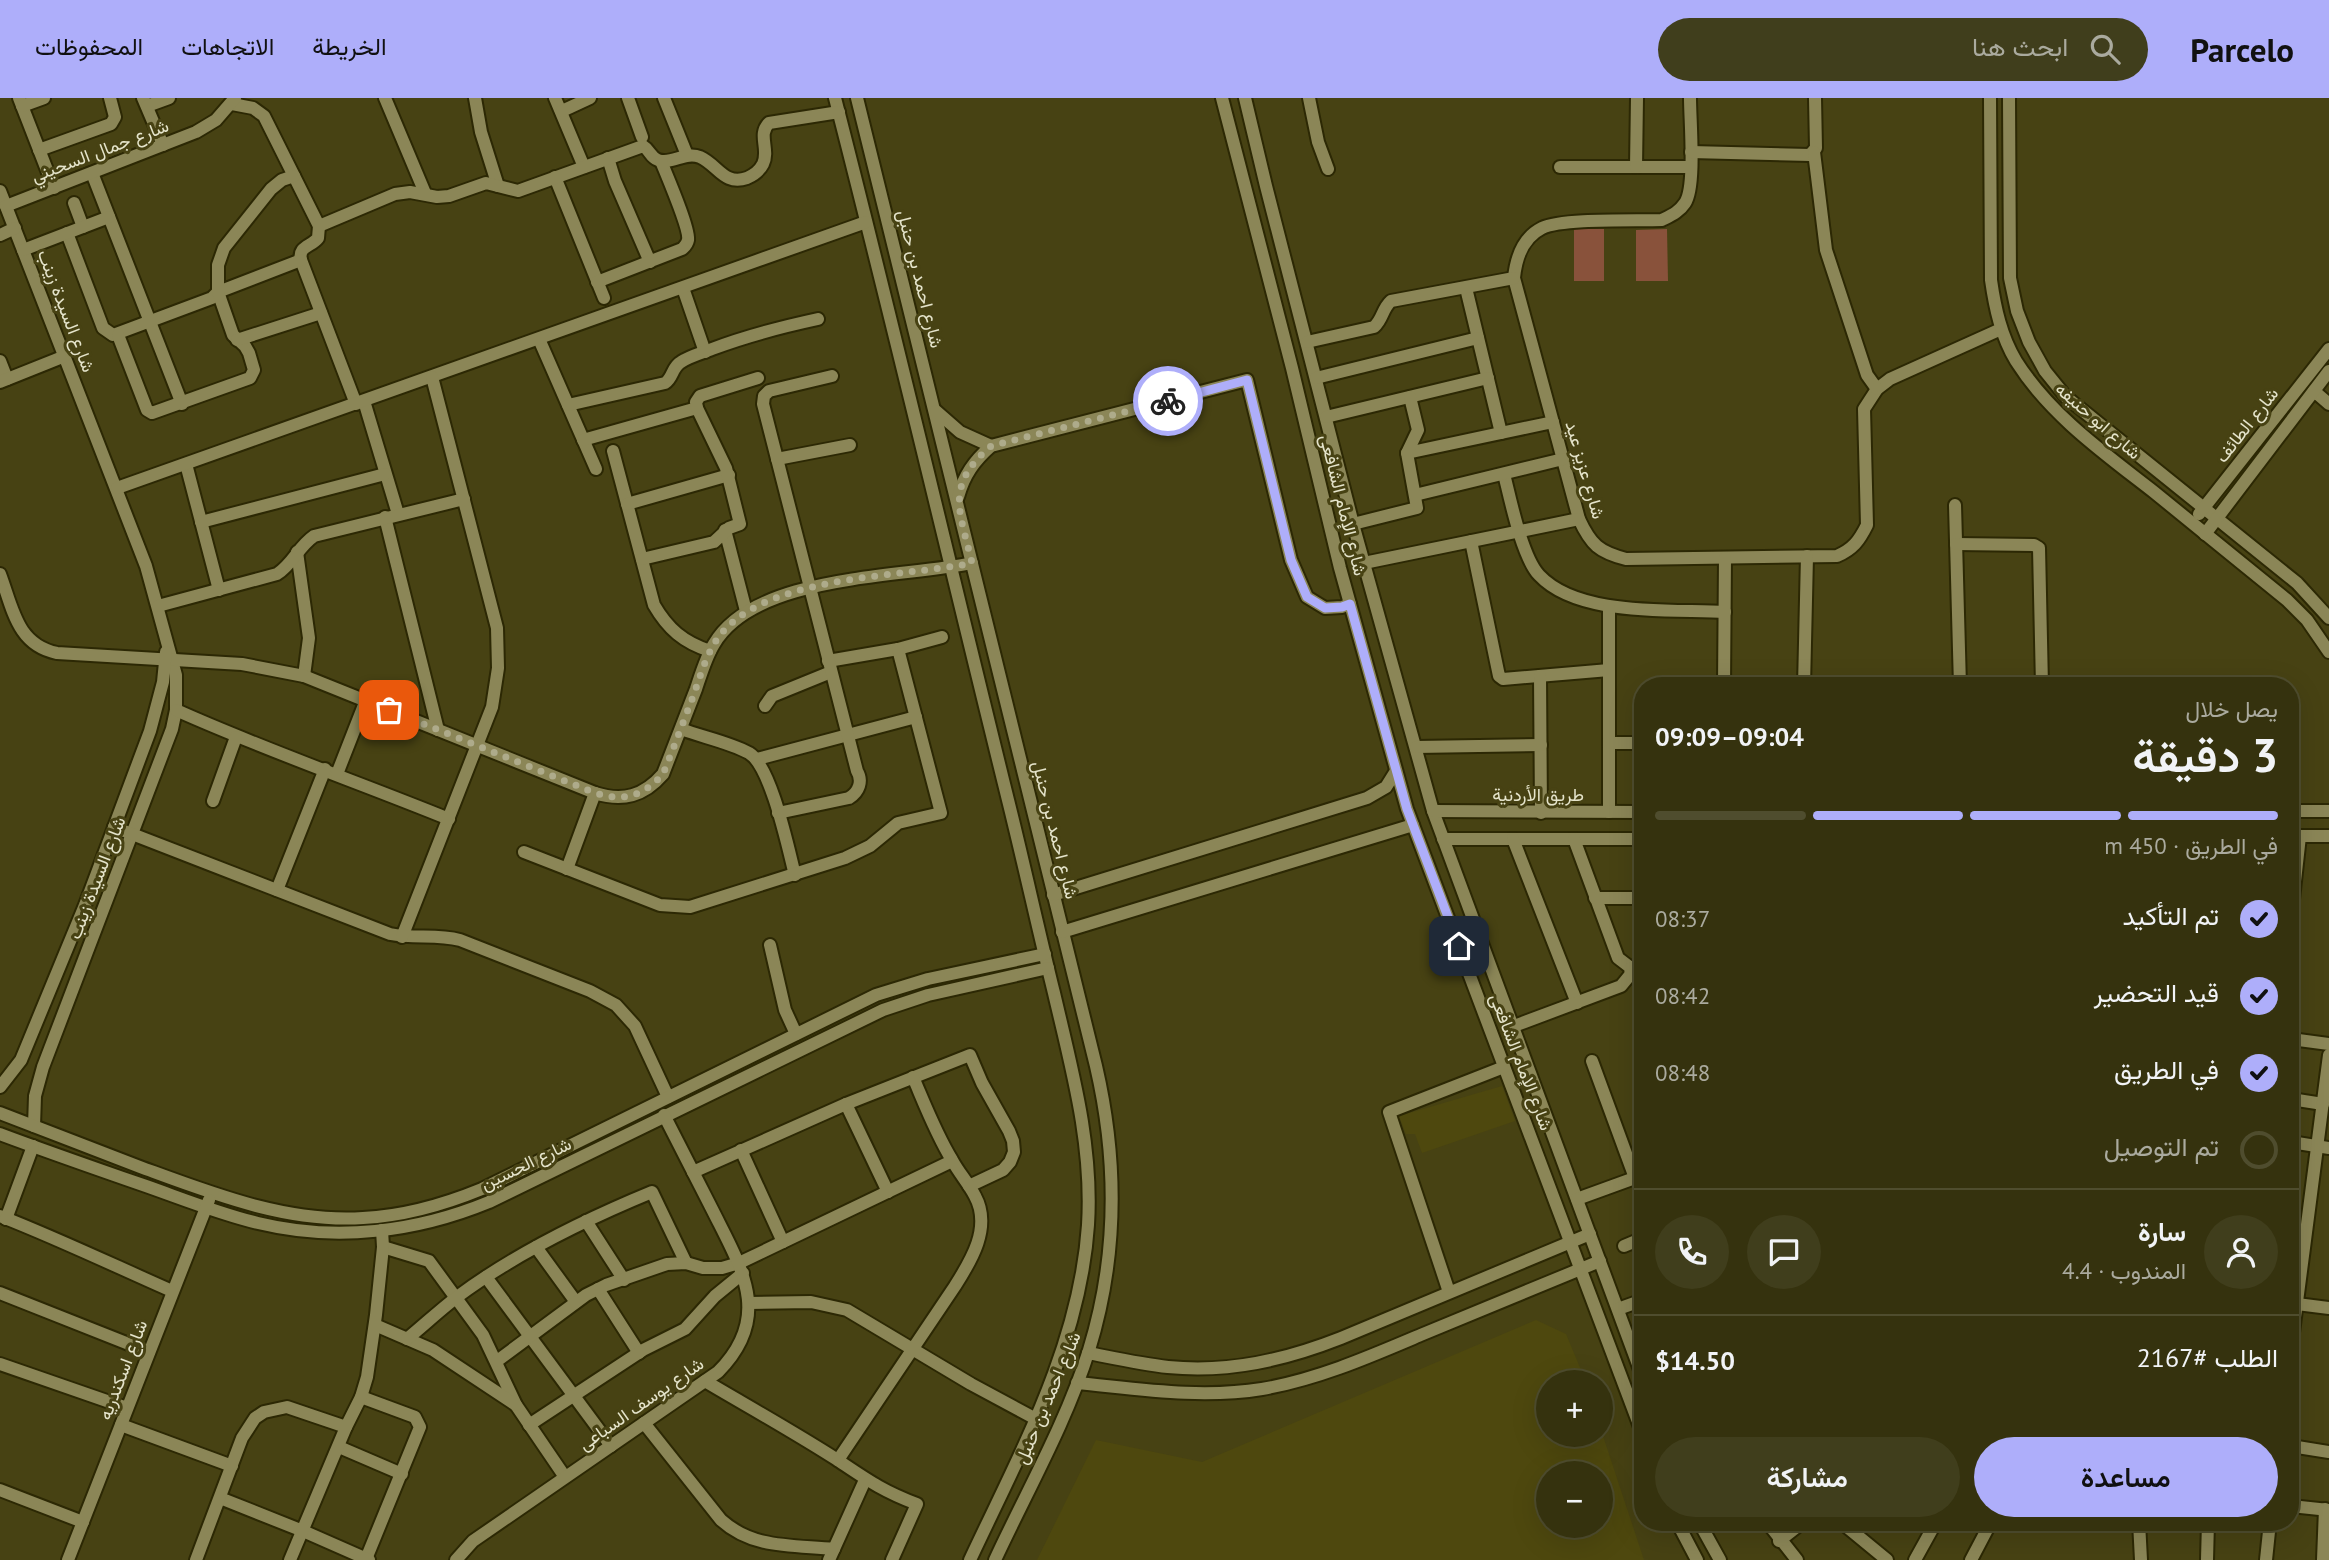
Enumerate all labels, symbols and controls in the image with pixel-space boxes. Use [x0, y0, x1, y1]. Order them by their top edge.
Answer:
search box [1658, 18, 2148, 81]
text: Parcelo [2190, 28, 2294, 71]
text: ابحث هنا [1972, 30, 2068, 63]
icon: search [2086, 30, 2124, 68]
text: المحفوظات [35, 31, 143, 62]
text: الاتجاهات [181, 31, 274, 62]
text: الخريطة [312, 31, 387, 62]
street label: شارع جمال السحيني [28, 114, 173, 191]
street label: شارع احمد بن حنبل [891, 207, 949, 351]
street label: شارع السيدة زينب [32, 246, 100, 376]
courier [1133, 366, 1203, 436]
street label: شارع ابو حنيفه [2050, 377, 2146, 465]
icon: bike [1149, 382, 1187, 420]
street label: شارع الطائف [2210, 382, 2284, 468]
street label: شارع عزيز عيد [1560, 418, 1610, 522]
street label: شارع الإمام الشافعى [1314, 432, 1372, 578]
pin [359, 680, 419, 740]
icon: bag [370, 691, 408, 729]
text: يصل خلال [2186, 694, 2278, 723]
text: 09:04–09:09 [1655, 720, 1804, 753]
text: 3 دقيقة [2132, 725, 2278, 785]
street label: شارع احمد بن حنبل [1026, 758, 1084, 902]
street label: طريق الأردنية [1492, 783, 1584, 806]
street label: شارع السيدة زينب [63, 813, 131, 943]
text: في الطريق · 450 m [2104, 831, 2278, 860]
text: تم التأكيد [2123, 899, 2219, 932]
icon: check [2240, 900, 2278, 938]
text: 08:37 [1655, 904, 1710, 933]
pin [1429, 916, 1489, 976]
icon: home [1440, 927, 1478, 965]
text: قيد التحضير [2094, 976, 2219, 1009]
icon: check [2240, 977, 2278, 1015]
text: 08:42 [1655, 981, 1710, 1010]
street label: شارع الإمام الشافعى [1484, 990, 1558, 1134]
text: في الطريق [2114, 1053, 2219, 1086]
icon: check [2240, 1054, 2278, 1092]
text: 08:48 [1655, 1058, 1710, 1087]
text: تم التوصيل [2104, 1130, 2219, 1163]
street label: شارع الحسين [477, 1132, 575, 1196]
button: phone [1655, 1215, 1729, 1289]
button: chat [1747, 1215, 1821, 1289]
text: سارة [2138, 1215, 2186, 1248]
button: person [2204, 1215, 2278, 1289]
text: المندوب · 4.4 [2062, 1256, 2186, 1285]
street label: شارع اسكندريه [93, 1317, 153, 1423]
street label: شارع احمد بن حنبل [1009, 1328, 1087, 1468]
text: الطلب #2167 [2137, 1341, 2278, 1374]
text: $14.50 [1655, 1344, 1735, 1377]
street label: شارع يوسف السباعى [574, 1352, 708, 1456]
map controls [1536, 1370, 1613, 1538]
button: + [1536, 1370, 1613, 1447]
button: مشاركة [1655, 1437, 1960, 1517]
button: مساعدة [1974, 1437, 2278, 1517]
button: − [1536, 1461, 1613, 1538]

